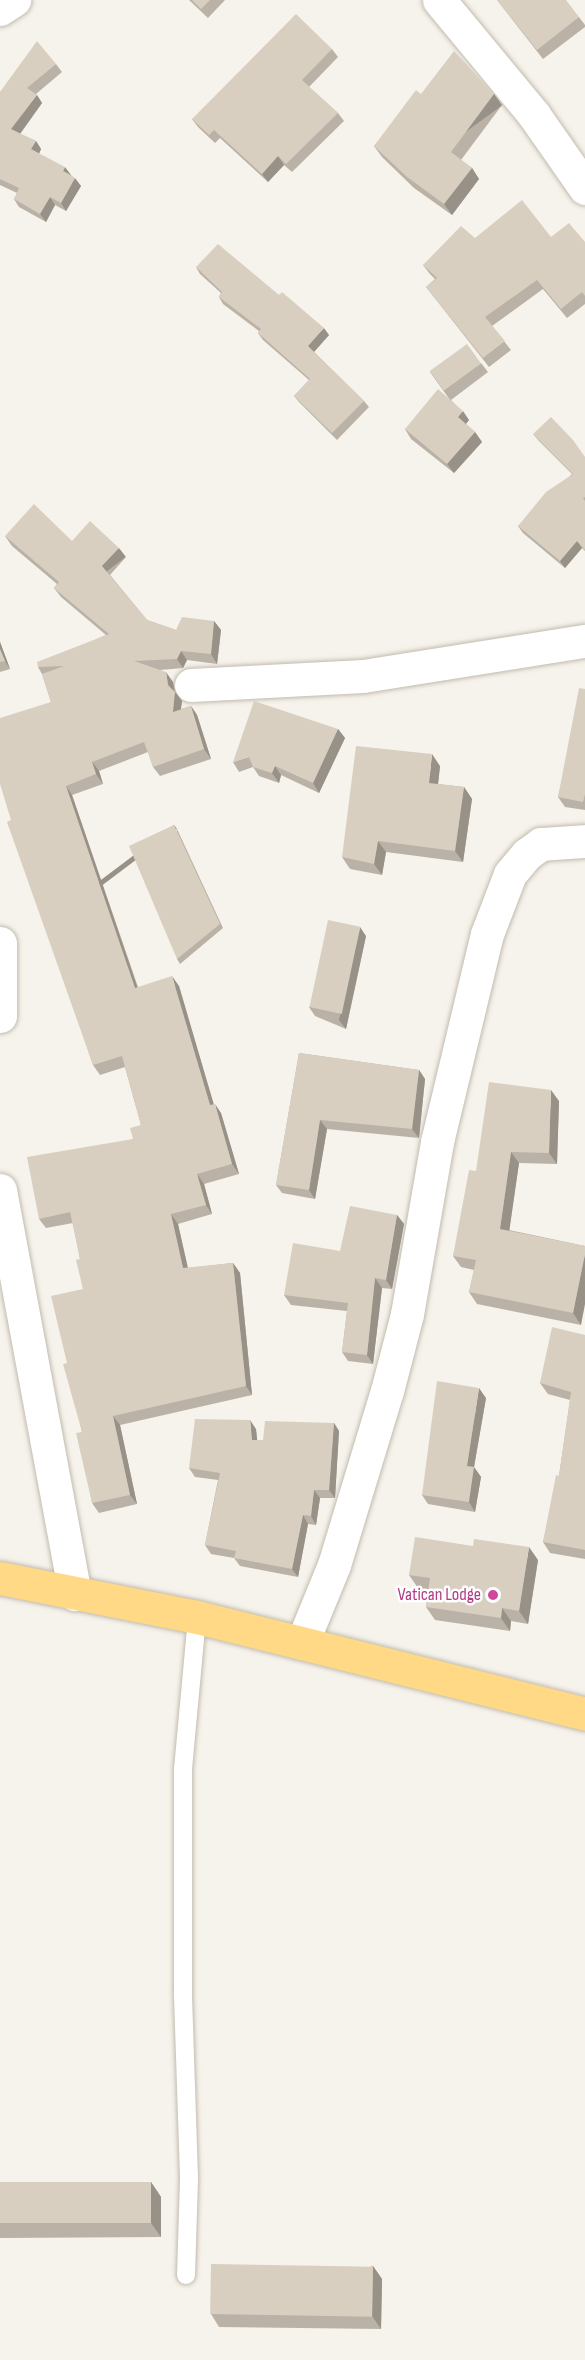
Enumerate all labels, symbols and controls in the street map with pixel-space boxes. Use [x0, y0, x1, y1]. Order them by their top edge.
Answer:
place label: Vatican Lodge [397, 1584, 481, 1606]
marker: Vatican Lodge [486, 1588, 500, 1602]

